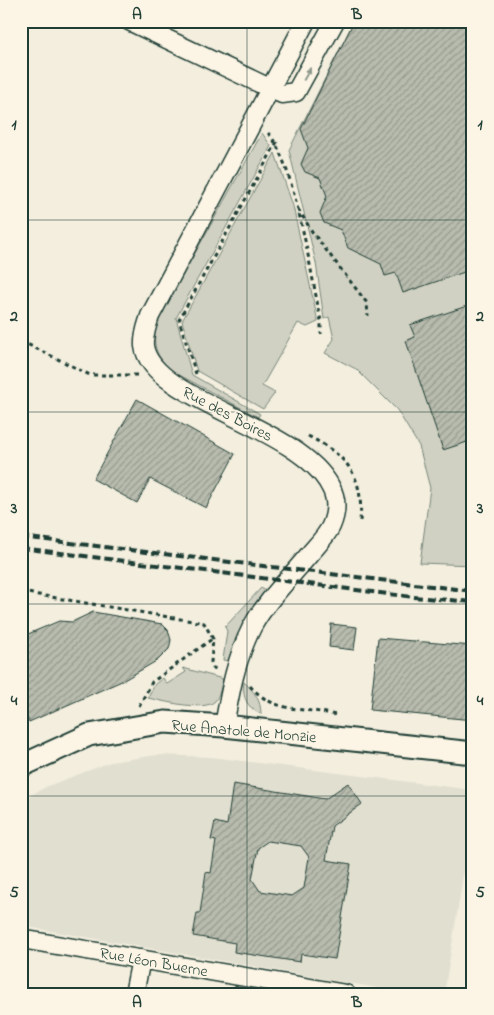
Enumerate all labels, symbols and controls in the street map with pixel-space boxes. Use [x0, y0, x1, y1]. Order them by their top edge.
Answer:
text: A [132, 3, 142, 27]
text: B [351, 3, 363, 27]
one-way arrow [303, 66, 311, 81]
text: 1 [11, 113, 17, 137]
text: 1 [477, 113, 483, 137]
text: 2 [9, 305, 18, 329]
text: 2 [475, 305, 484, 329]
street label: Rue des Boires [177, 381, 277, 449]
text: 3 [10, 497, 18, 521]
text: 3 [476, 497, 484, 521]
text: 4 [10, 689, 18, 713]
text: 4 [476, 689, 484, 713]
street label: Rue Anatole de Monzie [170, 714, 318, 750]
text: 5 [9, 881, 19, 905]
text: 5 [475, 881, 485, 905]
street label: Rue Léon Buerne [98, 942, 210, 984]
text: A [132, 991, 142, 1015]
text: B [351, 991, 363, 1015]

